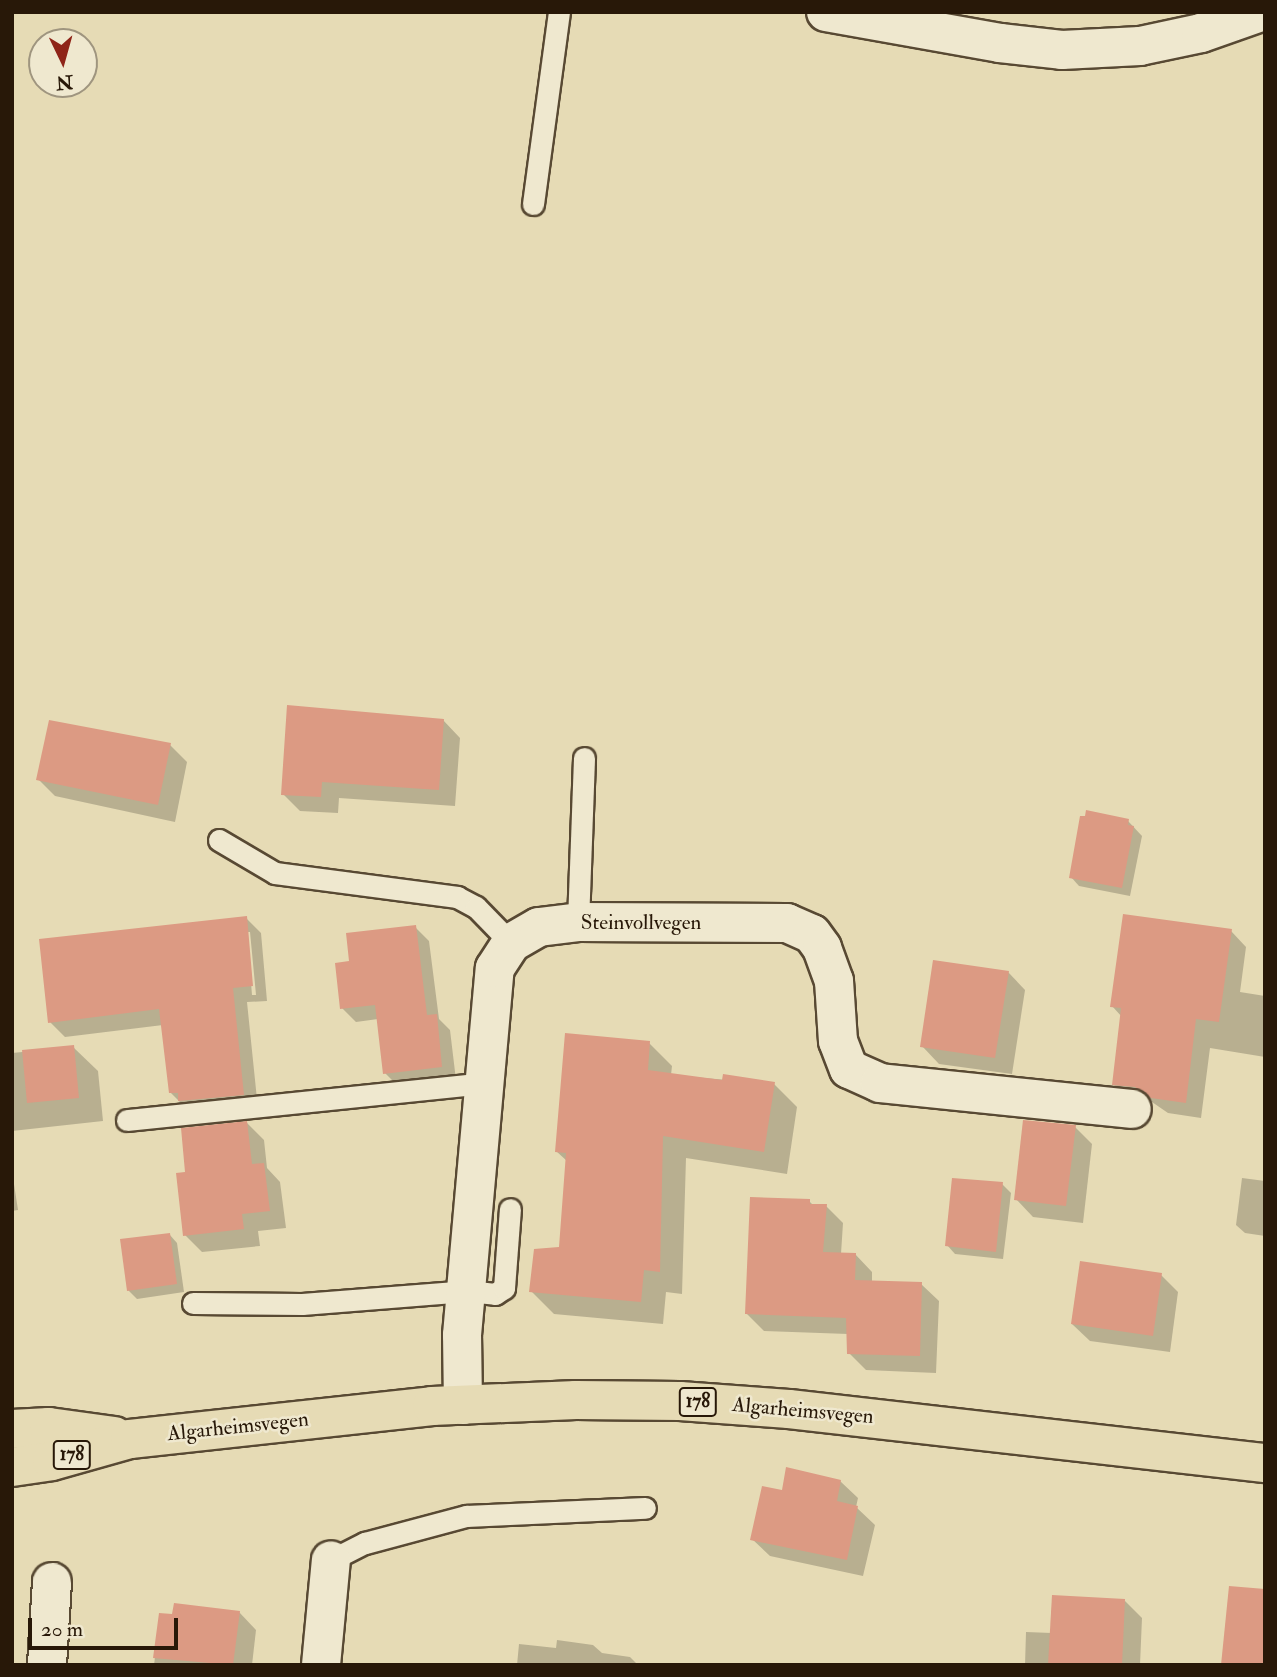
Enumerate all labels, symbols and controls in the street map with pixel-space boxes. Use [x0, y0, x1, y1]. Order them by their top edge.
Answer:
north arrow [28, 28, 98, 98]
text: N [55, 69, 74, 95]
street label: Steinvollvegen [581, 910, 701, 936]
road number: 178 [679, 1386, 717, 1418]
street label: Algarheimsvegen [731, 1392, 875, 1430]
street label: Algarheimsvegen [166, 1407, 310, 1447]
road number: 178 [53, 1440, 91, 1470]
scale bar [32, 1604, 182, 1648]
text: 20 m [41, 1616, 83, 1643]

